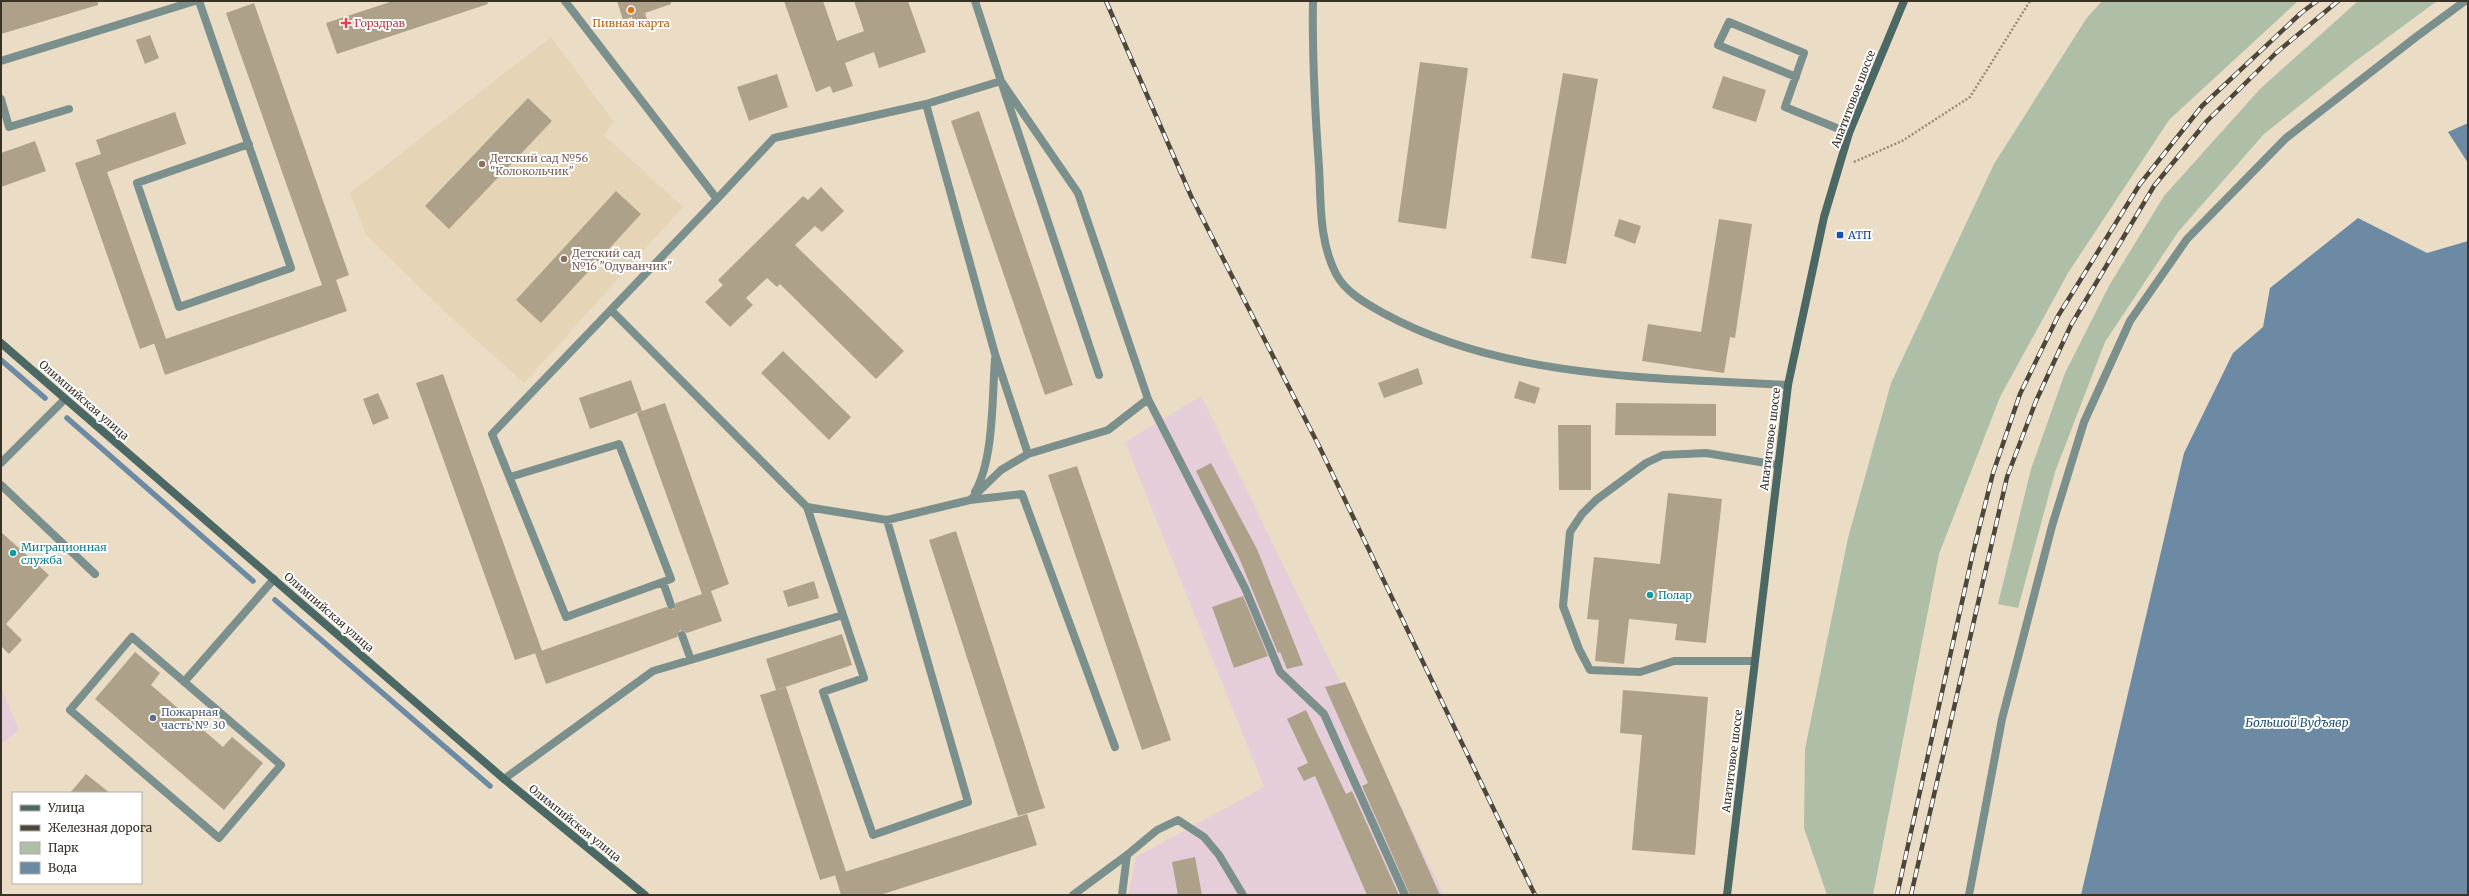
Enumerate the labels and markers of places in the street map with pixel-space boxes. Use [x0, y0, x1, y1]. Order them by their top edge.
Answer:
marker: Пивная карта [626, 5, 636, 15]
place label: Горздрав [354, 16, 406, 30]
place label: Пивная карта [592, 16, 670, 30]
marker: Горздрав [341, 18, 351, 28]
place label: Детский сад №56 "Колокольчик" [490, 151, 588, 178]
marker: Детский сад №56 "Колокольчик" [477, 159, 487, 169]
place label: АТП [1847, 228, 1872, 242]
marker: АТП [1835, 230, 1845, 240]
place label: Детский сад №16 "Одуванчик" [572, 246, 672, 273]
marker: Детский сад №16 "Одуванчик" [559, 254, 569, 264]
place label: Миграционная служба [21, 540, 107, 567]
marker: Миграционная служба [8, 548, 18, 558]
place label: Полар [1658, 588, 1692, 602]
marker: Полар [1645, 590, 1655, 600]
place label: Пожарная часть № 30 [161, 705, 225, 732]
marker: Пожарная часть № 30 [148, 713, 158, 723]

